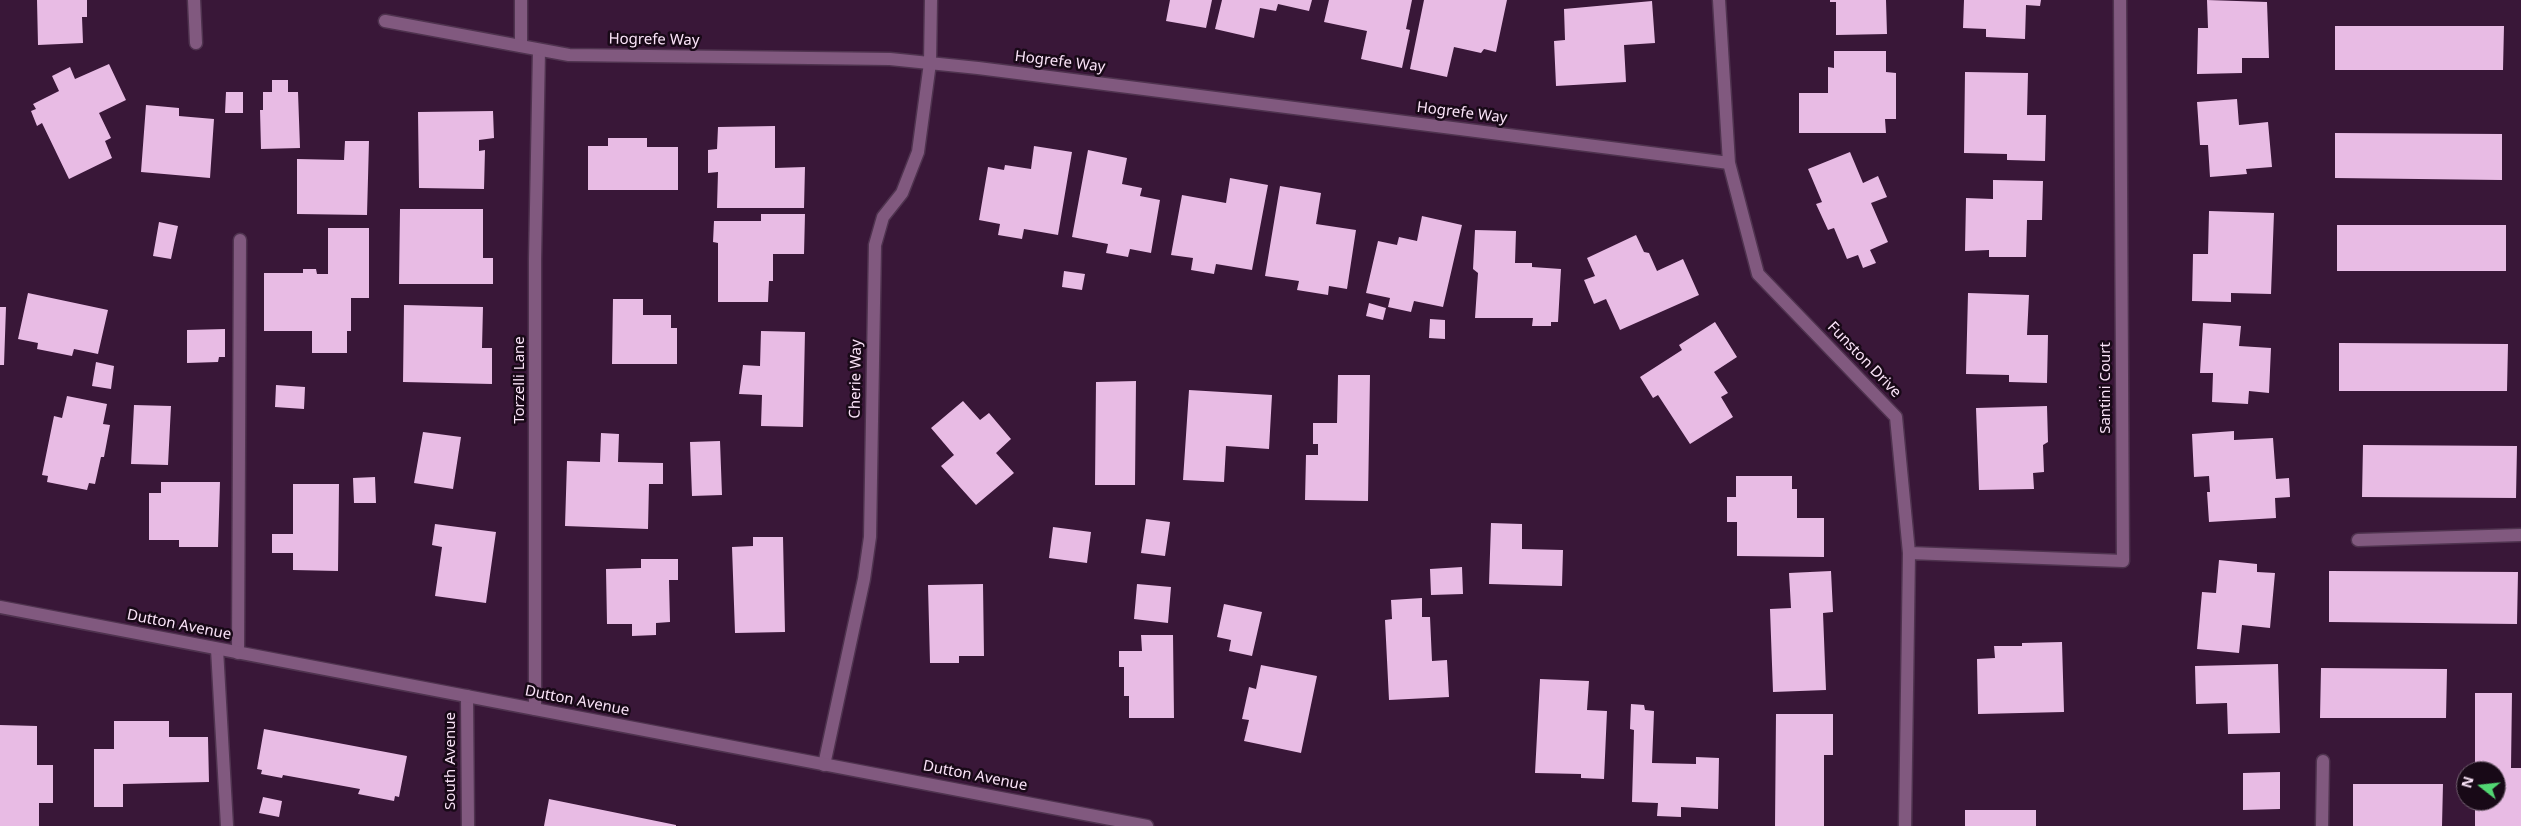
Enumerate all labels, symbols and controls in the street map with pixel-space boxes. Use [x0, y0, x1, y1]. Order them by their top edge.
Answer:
street label: Hogrefe Way [608, 30, 700, 50]
street label: Hogrefe Way [1014, 48, 1106, 76]
street label: Hogrefe Way [1416, 99, 1508, 127]
street label: Funston Drive [1823, 318, 1905, 402]
street label: Torzelli Lane [511, 336, 529, 424]
street label: Cherie Way [846, 339, 866, 419]
street label: Santini Court [2097, 342, 2115, 434]
street label: Dutton Avenue [125, 606, 233, 644]
street label: Dutton Avenue [523, 682, 631, 720]
street label: South Avenue [442, 712, 460, 810]
street label: Dutton Avenue [921, 757, 1029, 795]
north arrow [2456, 761, 2506, 811]
text: N [2456, 774, 2478, 790]

